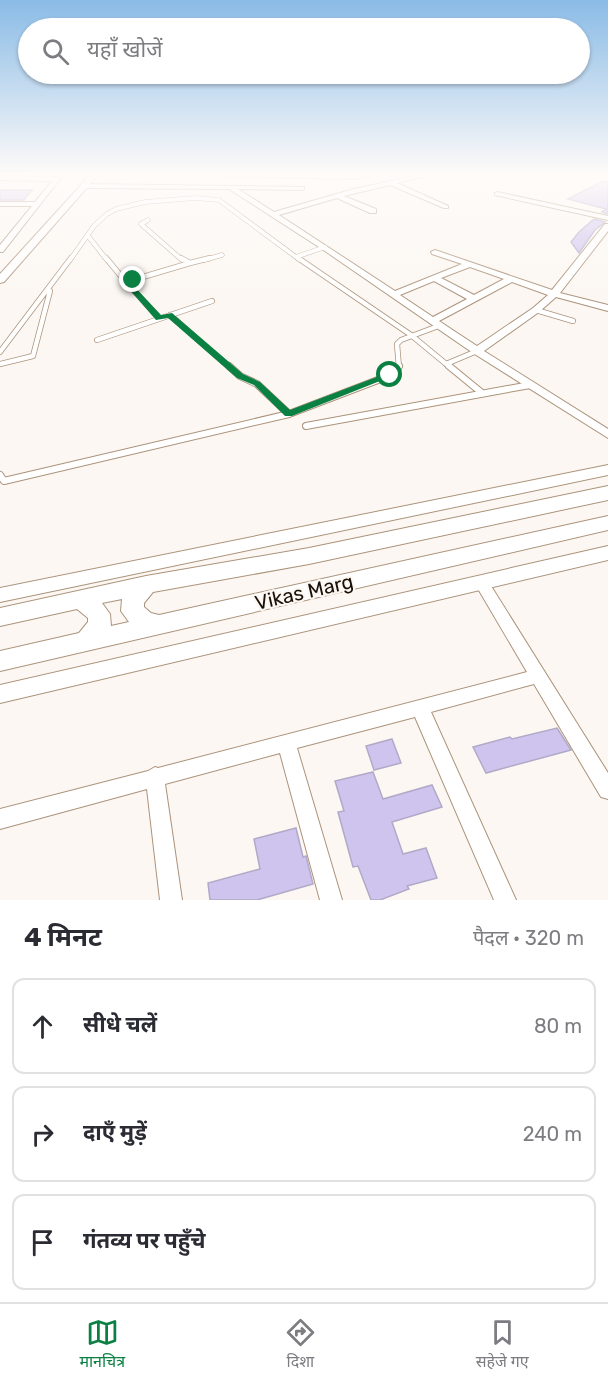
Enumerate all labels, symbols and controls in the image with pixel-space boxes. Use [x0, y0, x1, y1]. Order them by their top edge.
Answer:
search box [18, 18, 590, 84]
icon: search [39, 35, 72, 68]
text: यहाँ खोजें [87, 36, 163, 63]
route end [119, 266, 145, 292]
route start [376, 361, 402, 387]
street label: Vikas Marg [252, 569, 356, 615]
text: 4 मिनट [24, 922, 102, 953]
text: पैदल · 320 m [473, 926, 584, 950]
icon: ahead [26, 1010, 59, 1043]
text: सीधे चलें [83, 1011, 157, 1038]
text: 80 m [534, 1014, 582, 1038]
icon: right [26, 1118, 59, 1151]
text: दाएँ मुड़ें [83, 1119, 147, 1146]
text: 240 m [523, 1122, 582, 1146]
icon: arrive [26, 1226, 59, 1259]
text: गंतव्य पर पहुँचे [83, 1227, 205, 1254]
tab: मानचित्र [79, 1316, 125, 1374]
tab: दिशा [284, 1316, 317, 1374]
tab: सहेजे गए [476, 1316, 529, 1374]

